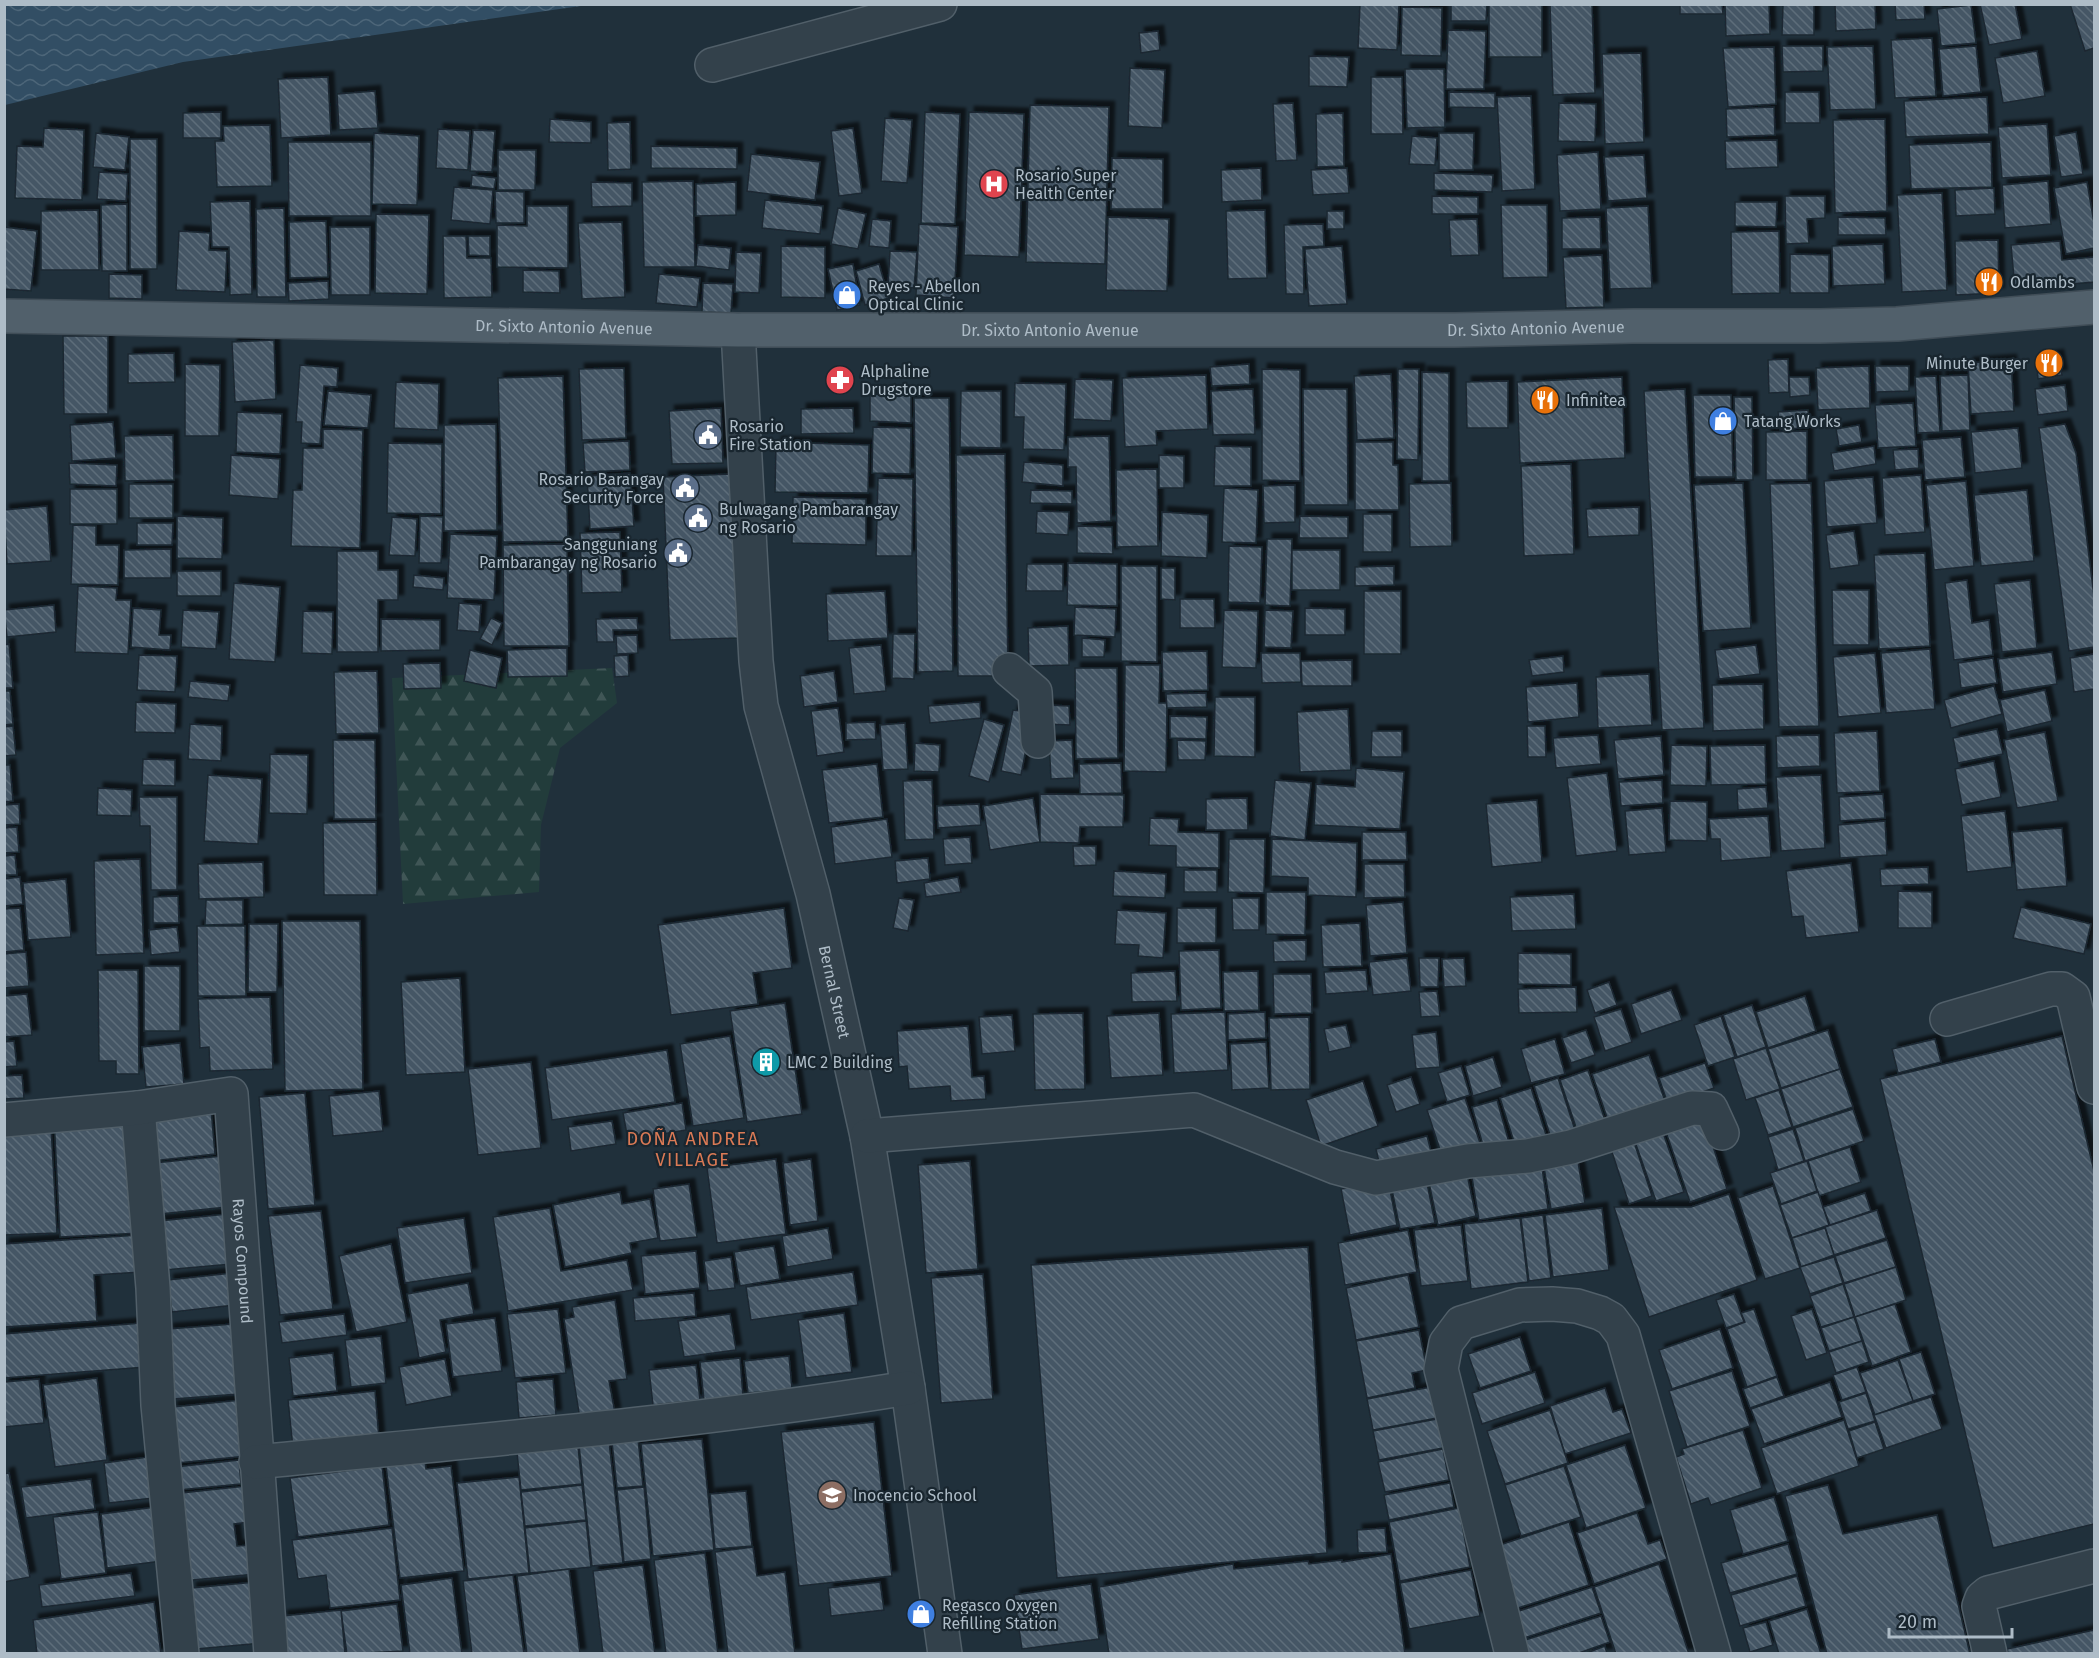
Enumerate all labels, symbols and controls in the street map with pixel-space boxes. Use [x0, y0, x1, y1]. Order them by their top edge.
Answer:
place label: Rosario Super Health Center [1015, 166, 1117, 203]
hospital icon: Rosario Super Health Center [978, 168, 1010, 200]
restaurant icon: Odlambs [1973, 266, 2005, 298]
place label: Odlambs [2010, 273, 2075, 292]
place label: Reyes - Abellon Optical Clinic [868, 277, 980, 314]
shop icon: Reyes - Abellon Optical Clinic [831, 279, 863, 311]
street label: Dr. Sixto Antonio Avenue [475, 315, 653, 338]
street label: Dr. Sixto Antonio Avenue [1447, 317, 1625, 340]
street label: Dr. Sixto Antonio Avenue [961, 321, 1139, 340]
restaurant icon: Minute Burger [2033, 347, 2065, 379]
place label: Minute Burger [1926, 354, 2029, 373]
place label: Alphaline Drugstore [861, 362, 932, 399]
pharmacy icon: Alphaline Drugstore [824, 364, 856, 396]
restaurant icon: Infinitea [1529, 384, 1561, 416]
place label: Infinitea [1566, 391, 1626, 410]
shop icon: Tatang Works [1707, 405, 1739, 437]
place label: Tatang Works [1744, 412, 1841, 431]
place label: Rosario Fire Station [729, 417, 812, 454]
public building icon: Rosario Fire Station [692, 419, 724, 451]
place label: Rosario Barangay Security Force [538, 470, 664, 507]
public building icon: Rosario Barangay Security Force [669, 472, 701, 504]
place label: Bulwagang Pambarangay ng Rosario [719, 500, 898, 537]
public building icon: Bulwagang Pambarangay ng Rosario [682, 502, 714, 534]
place label: Sangguniang Pambarangay ng Rosario [479, 535, 658, 572]
public building icon: Sangguniang Pambarangay ng Rosario [662, 537, 694, 569]
street label: Bernal Street [815, 943, 854, 1040]
building icon: LMC 2 Building [750, 1046, 782, 1078]
place label: LMC 2 Building [787, 1053, 893, 1072]
district label: DOÑA ANDREA VILLAGE [627, 1127, 759, 1171]
street label: Rayos Compound [229, 1198, 257, 1324]
school or university icon: Inocencio School [816, 1479, 848, 1511]
place label: Inocencio School [853, 1486, 977, 1505]
place label: Regasco Oxygen Refilling Station [942, 1596, 1058, 1633]
shop icon: Regasco Oxygen Refilling Station [905, 1598, 937, 1630]
scale bar [1889, 1601, 2012, 1639]
text: 20 m [1898, 1611, 1937, 1633]

